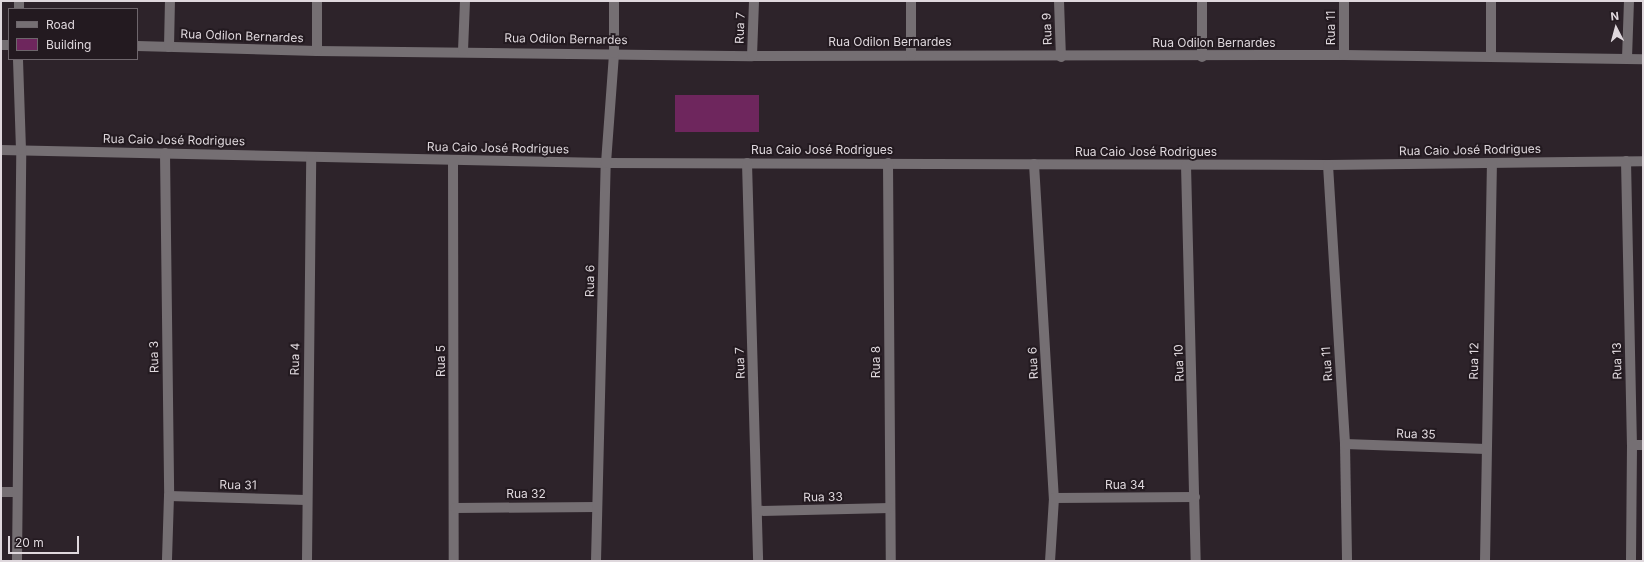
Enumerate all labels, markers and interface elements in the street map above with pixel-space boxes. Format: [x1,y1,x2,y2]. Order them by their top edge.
legend [8,8,138,60]
north arrow [1596,8,1636,48]
text: N [1610,9,1620,23]
street label: Rua 11 [1324,11,1338,45]
street label: Rua 7 [732,12,748,44]
street label: Rua 9 [1039,13,1055,45]
text: Road [46,17,75,32]
street label: Rua Odilon Bernardes [180,27,304,45]
street label: Rua Odilon Bernardes [504,31,628,47]
street label: Rua Odilon Bernardes [828,35,952,49]
street label: Rua Odilon Bernardes [1152,36,1276,50]
text: Building [46,37,91,52]
street label: Rua Caio José Rodrigues [103,132,245,148]
street label: Rua Caio José Rodrigues [427,140,569,156]
street label: Rua Caio José Rodrigues [1399,142,1541,158]
street label: Rua Caio José Rodrigues [751,143,893,157]
street label: Rua Caio José Rodrigues [1075,145,1217,159]
street label: Rua 6 [583,265,597,297]
street label: Rua 3 [147,341,161,373]
street label: Rua 12 [1466,342,1482,380]
street label: Rua 13 [1609,342,1625,380]
street label: Rua 4 [288,343,302,375]
street label: Rua 10 [1171,344,1187,382]
street label: Rua 5 [434,345,448,377]
street label: Rua 8 [869,346,883,378]
street label: Rua 6 [1025,346,1041,380]
street label: Rua 11 [1319,346,1335,382]
street label: Rua 7 [732,347,748,379]
street label: Rua 35 [1396,426,1436,442]
street label: Rua 31 [219,477,257,493]
street label: Rua 34 [1105,478,1145,492]
street label: Rua 32 [506,487,546,501]
street label: Rua 33 [803,489,843,505]
scale bar [10,528,81,554]
text: 20 m [15,535,44,550]

